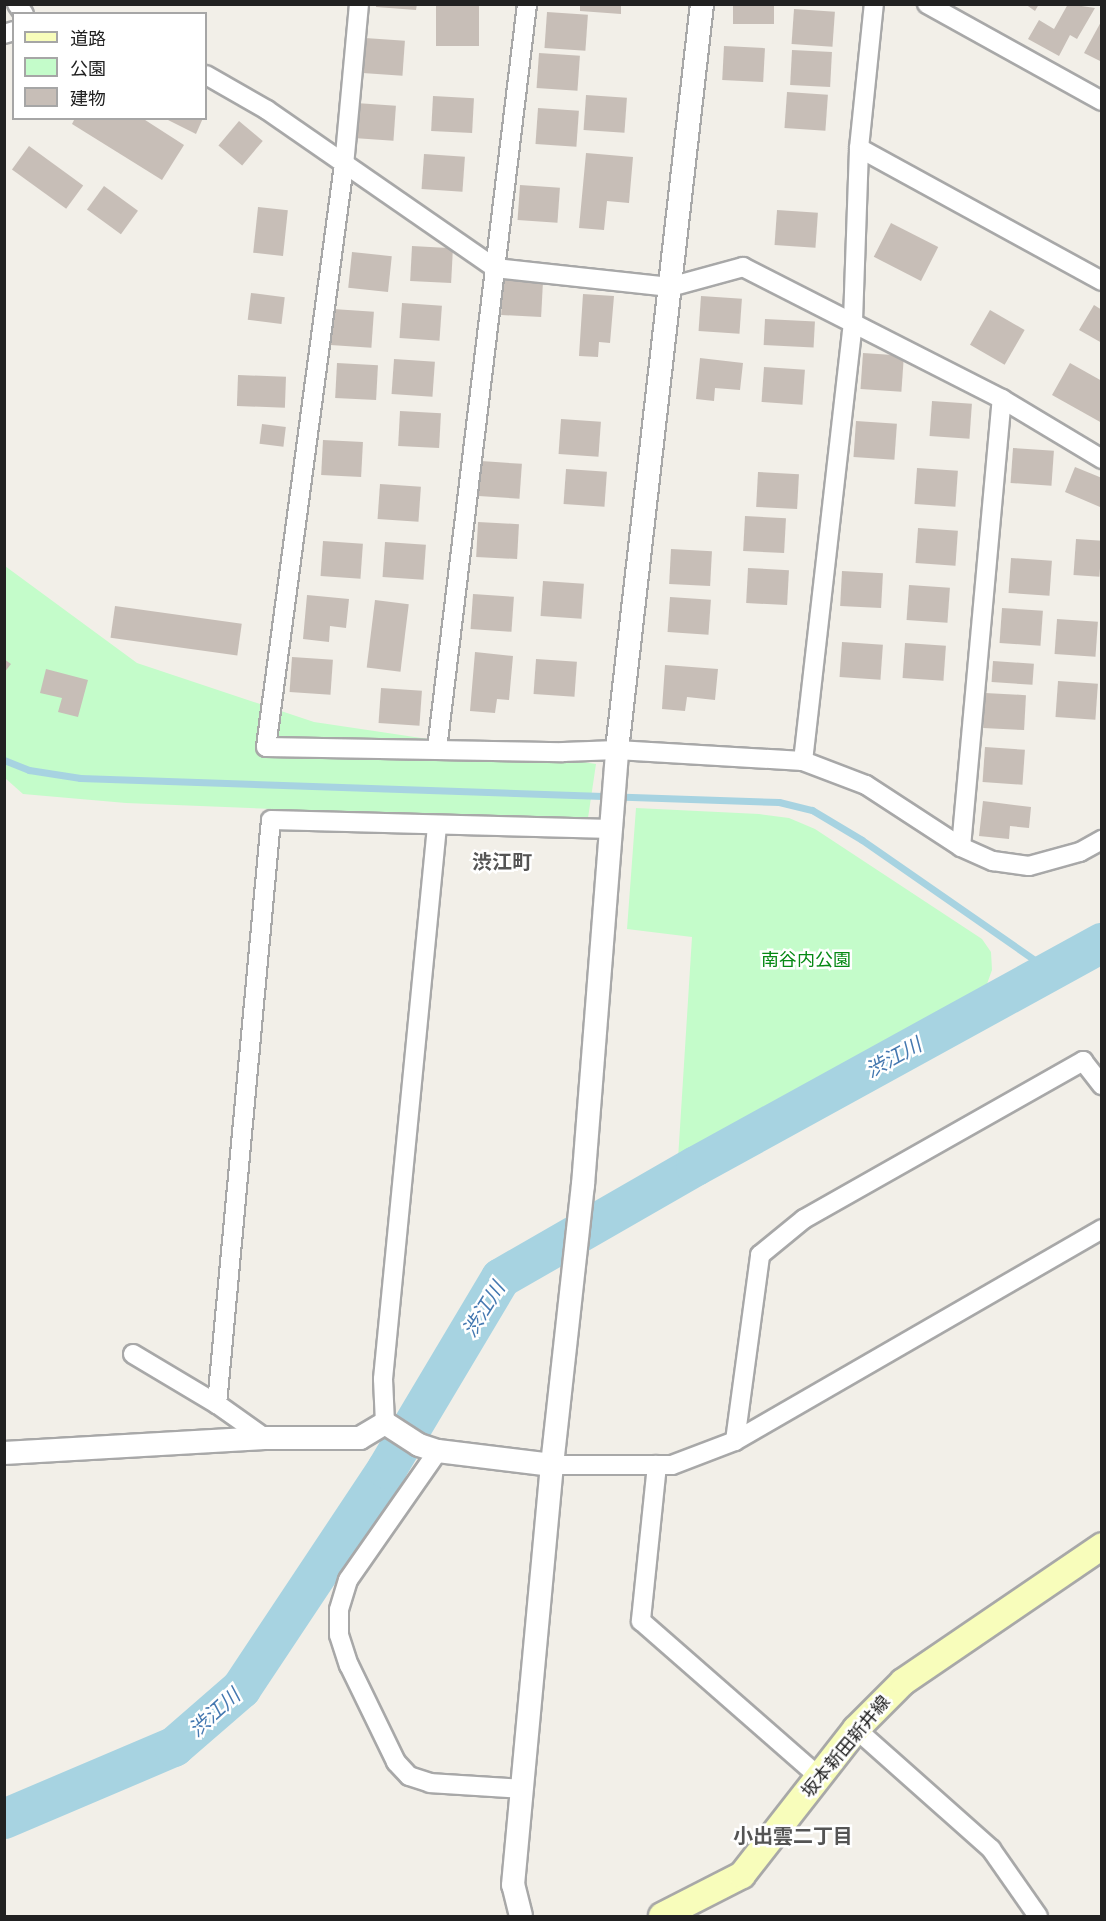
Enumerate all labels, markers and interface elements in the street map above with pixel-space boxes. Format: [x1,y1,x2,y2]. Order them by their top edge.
legend [12,12,207,120]
text: 道路 [70,28,106,49]
text: 公園 [70,58,106,79]
text: 建物 [70,88,106,109]
district label: 渋江町 [472,849,532,873]
park label: 南谷内公園 [761,949,851,971]
water label: 渋江川 [861,1032,925,1082]
water label: 渋江川 [457,1277,509,1341]
water label: 渋江川 [184,1683,244,1741]
street label: 坂本新田新井線 [797,1692,895,1802]
district label: 小出雲二丁目 [733,1823,853,1847]

